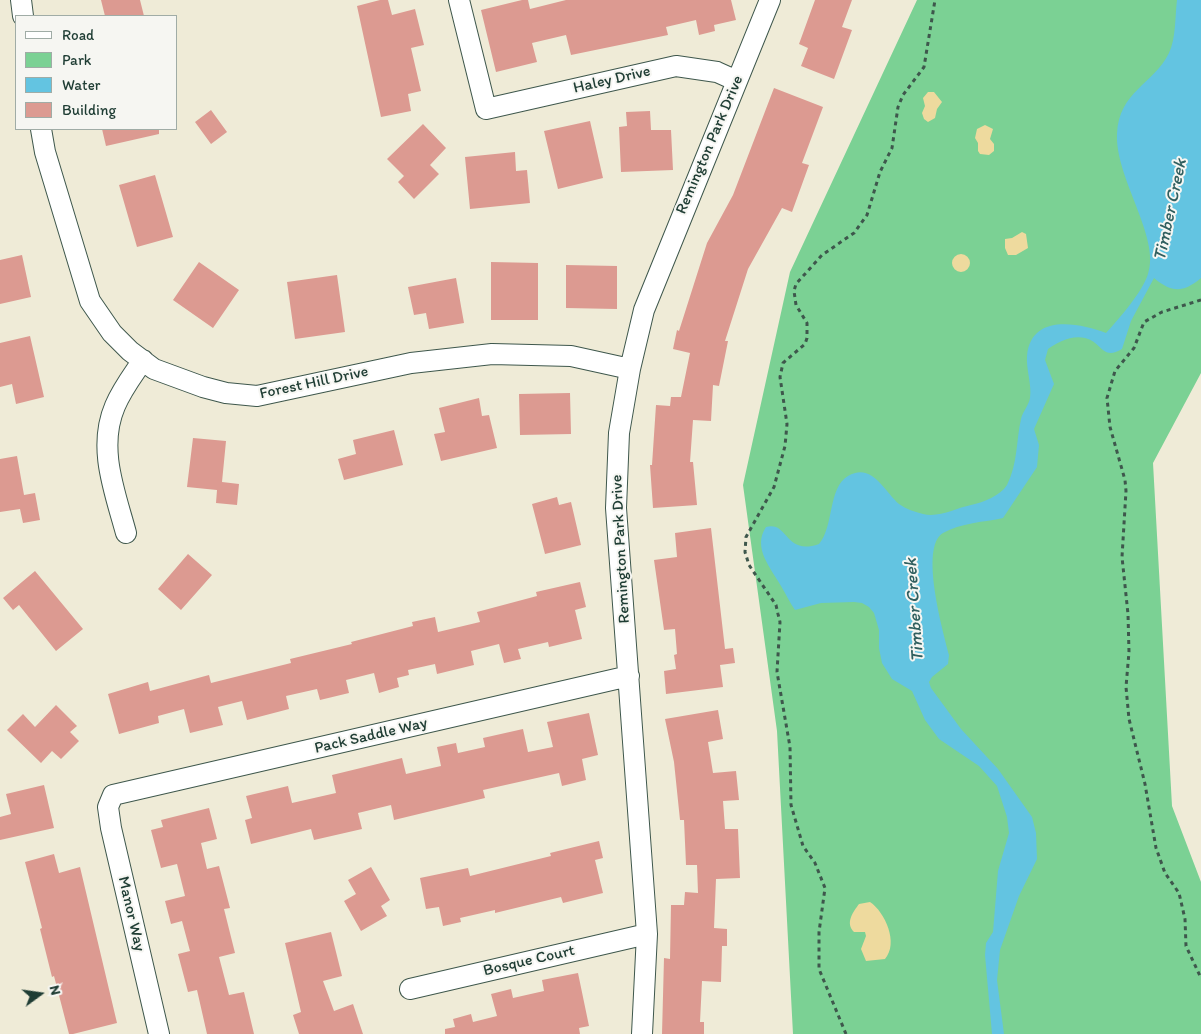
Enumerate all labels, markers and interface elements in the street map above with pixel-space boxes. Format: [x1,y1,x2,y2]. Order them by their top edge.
legend [15,15,178,130]
text: Road [62,26,94,44]
text: Park [62,51,92,69]
street label: Haley Drive [572,62,652,98]
street label: Remington Park Drive [672,73,748,217]
text: Water [62,76,100,94]
text: Building [62,101,116,119]
water label: Timber Creek [1150,157,1192,263]
street label: Forest Hill Drive [258,362,370,404]
street label: Remington Park Drive [608,474,634,624]
water label: Timber Creek [901,557,929,663]
street label: Pack Saddle Way [313,714,429,758]
street label: Manor Way [113,875,149,953]
street label: Bosque Court [481,941,577,981]
north arrow [15,969,65,1019]
text: N [46,984,64,997]

